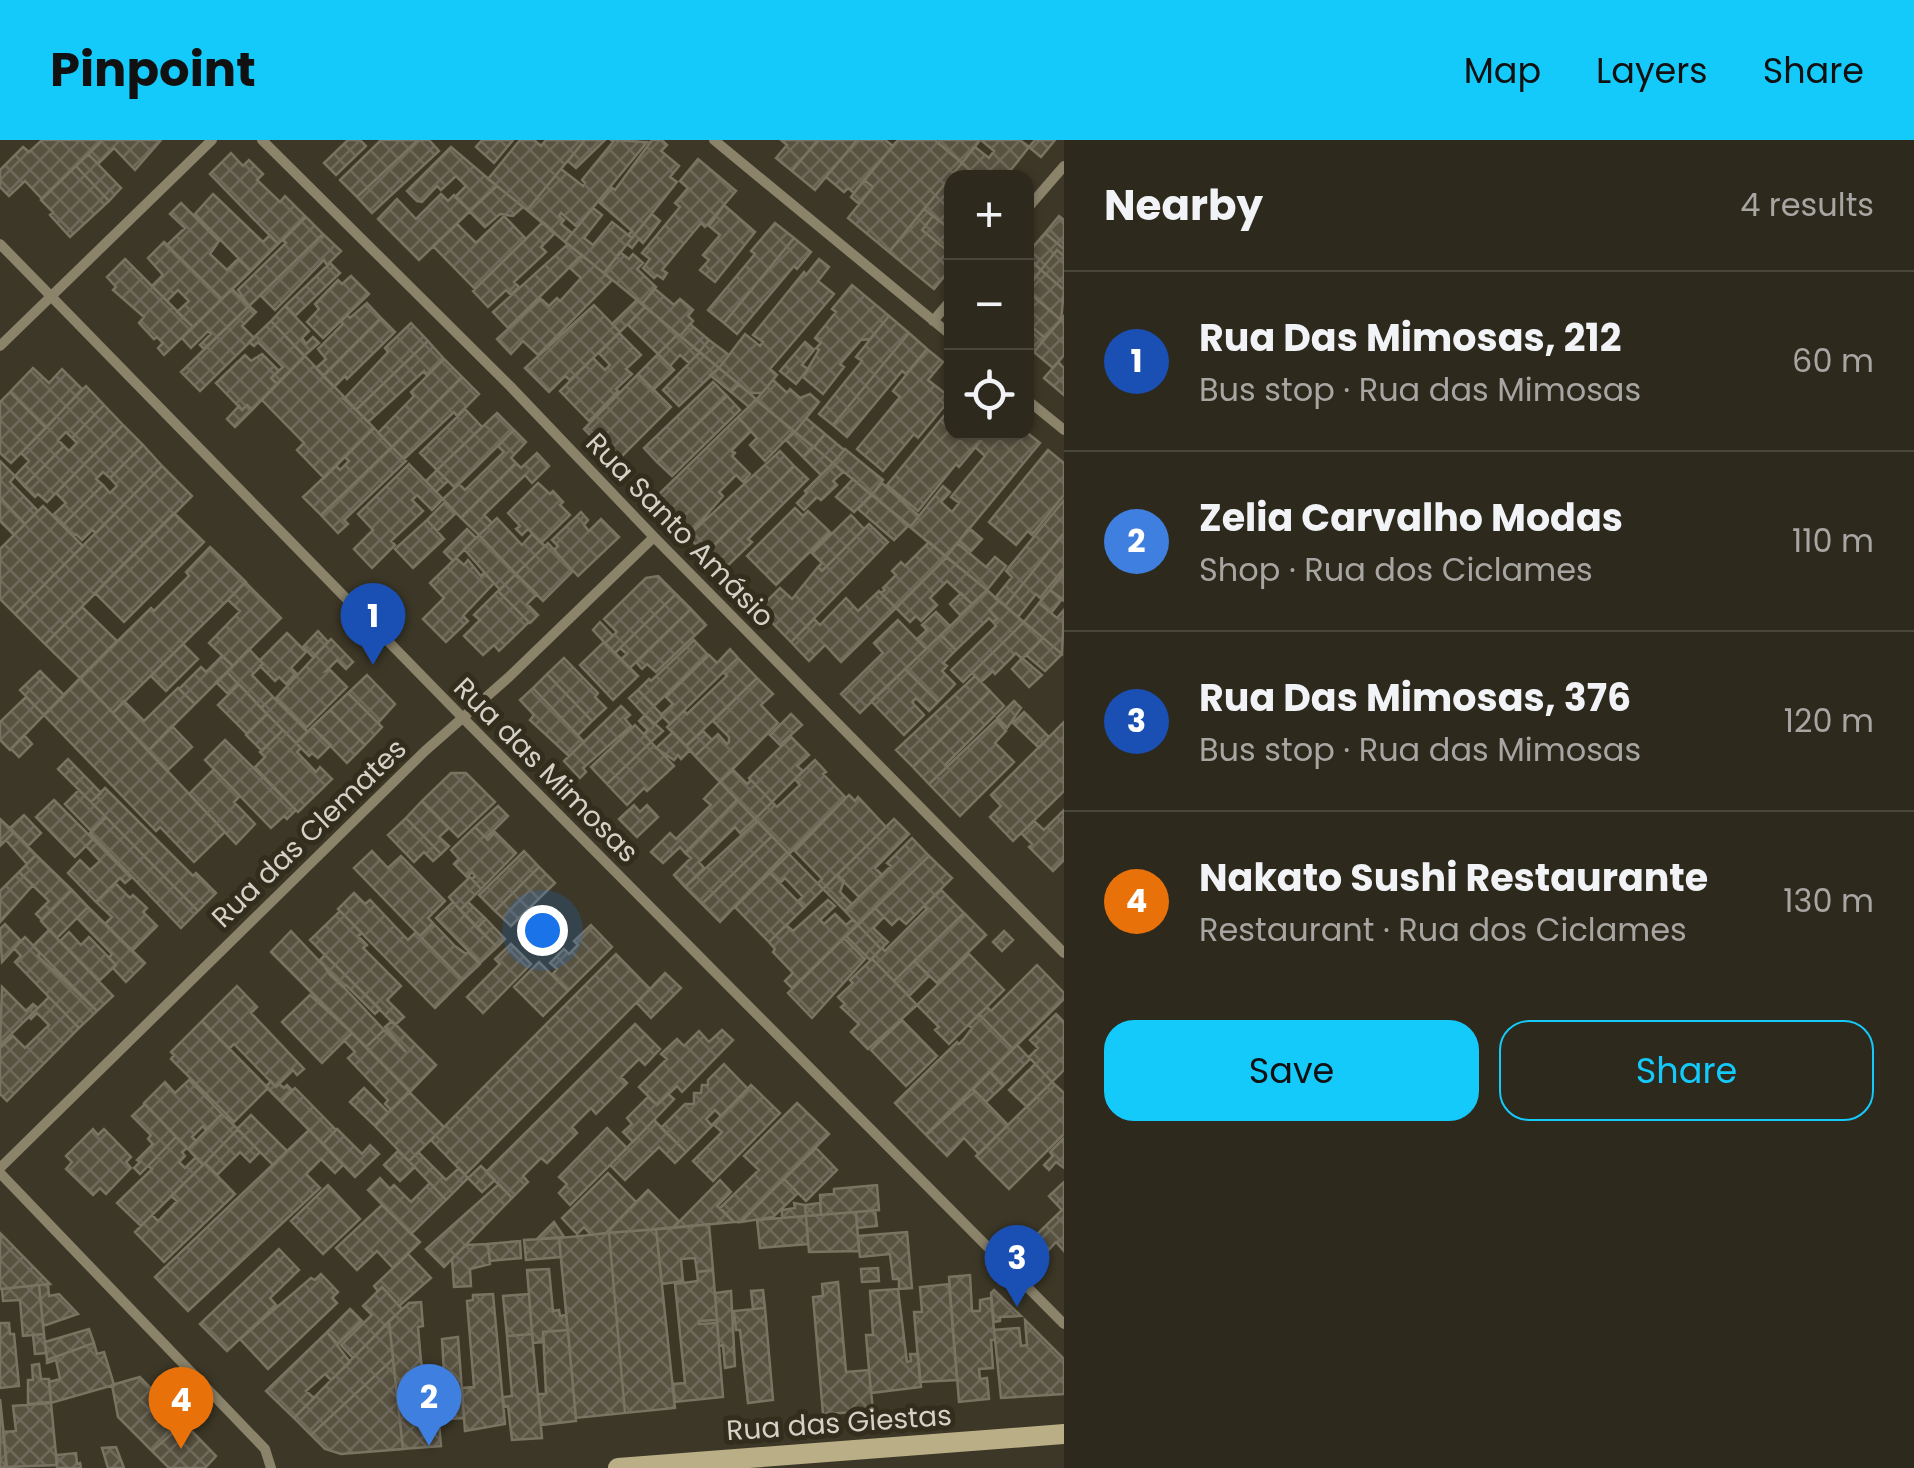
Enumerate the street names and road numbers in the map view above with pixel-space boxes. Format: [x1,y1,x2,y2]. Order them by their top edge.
street label: Rua Santo Amásio [577,424,783,636]
street label: Rua das Mimosas [445,669,647,871]
street label: Rua das Clemates [203,730,415,936]
street label: Rua das Giestas [725,1396,953,1450]

